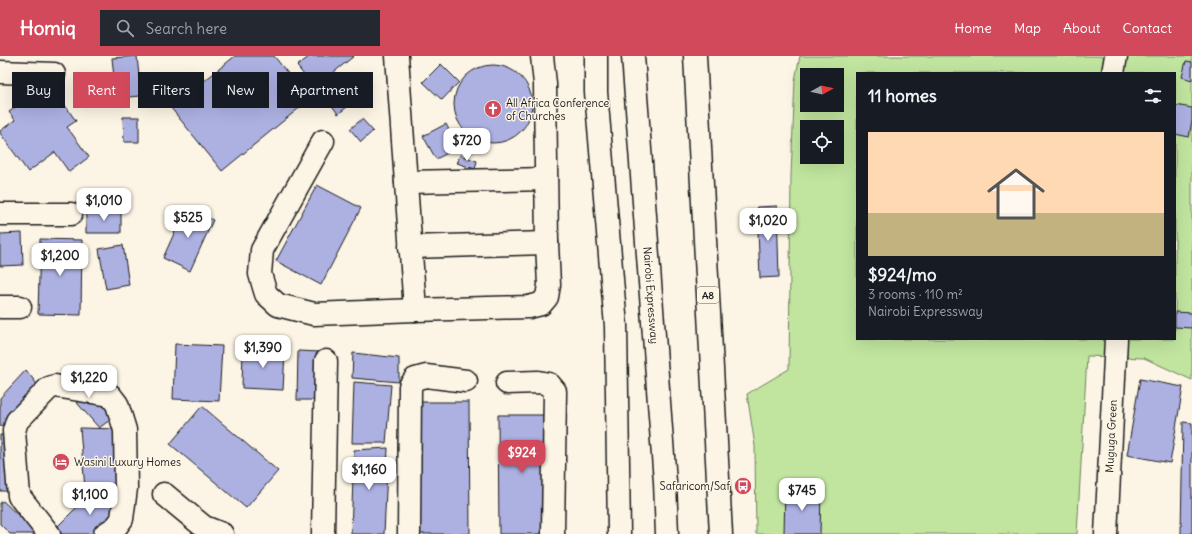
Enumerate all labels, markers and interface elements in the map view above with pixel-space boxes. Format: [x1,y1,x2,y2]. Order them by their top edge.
search box [100,10,380,46]
text: Homiq [20,16,76,40]
icon: search [114,17,136,39]
text: Search here [146,19,227,38]
text: Home [954,19,992,37]
text: Map [1014,19,1041,37]
text: About [1063,19,1101,37]
text: Contact [1123,19,1172,37]
north arrow [800,68,844,112]
map controls [800,68,844,164]
chip: Buy [12,72,65,108]
chip: Rent [73,72,130,108]
chip: Filters [138,72,204,108]
chip: New [212,72,269,108]
chip: Apartment [277,72,373,108]
text: 11 homes [868,85,937,107]
icon: filters [1142,85,1164,107]
place label: All Africa Conference of Churches [506,96,609,123]
church icon: All Africa Conference of Churches [483,99,503,119]
button: locate [800,120,844,164]
pin: $720 [443,128,491,162]
text: $720 [452,132,482,149]
icon: home [980,158,1052,230]
pin: $1,010 [71,188,137,222]
text: $1,010 [85,192,123,209]
pin: $525 [164,205,212,239]
pin: $1,020 [735,208,801,242]
text: $525 [173,209,203,226]
text: $1,020 [748,212,788,229]
pin: $1,200 [27,243,93,277]
street label: Nairobi Expressway [640,246,662,344]
text: $1,200 [40,247,80,264]
text: $924/mo [868,264,936,286]
text: 3 rooms · 110 m² [868,286,963,303]
road number: A8 [697,287,719,303]
text: Nairobi Expressway [868,303,983,320]
pin: $1,390 [230,335,296,369]
text: $1,390 [244,339,282,356]
pin: $1,220 [56,365,122,399]
text: $1,220 [70,369,108,386]
street label: Muguga Green [1102,399,1120,473]
pin: $924 [498,440,546,474]
text: $924 [507,444,537,461]
hotel icon: Wasini Luxury Homes [51,452,71,472]
place label: Wasini Luxury Homes [74,455,181,469]
pin: $1,160 [336,457,402,491]
text: $1,160 [351,461,387,478]
bus stop icon: Safaricom/Saf [733,476,753,496]
pin: $745 [778,478,826,512]
place label: Safaricom/Saf [660,479,730,493]
pin: $1,100 [57,482,123,516]
text: $745 [788,482,816,499]
text: $1,100 [72,486,108,503]

